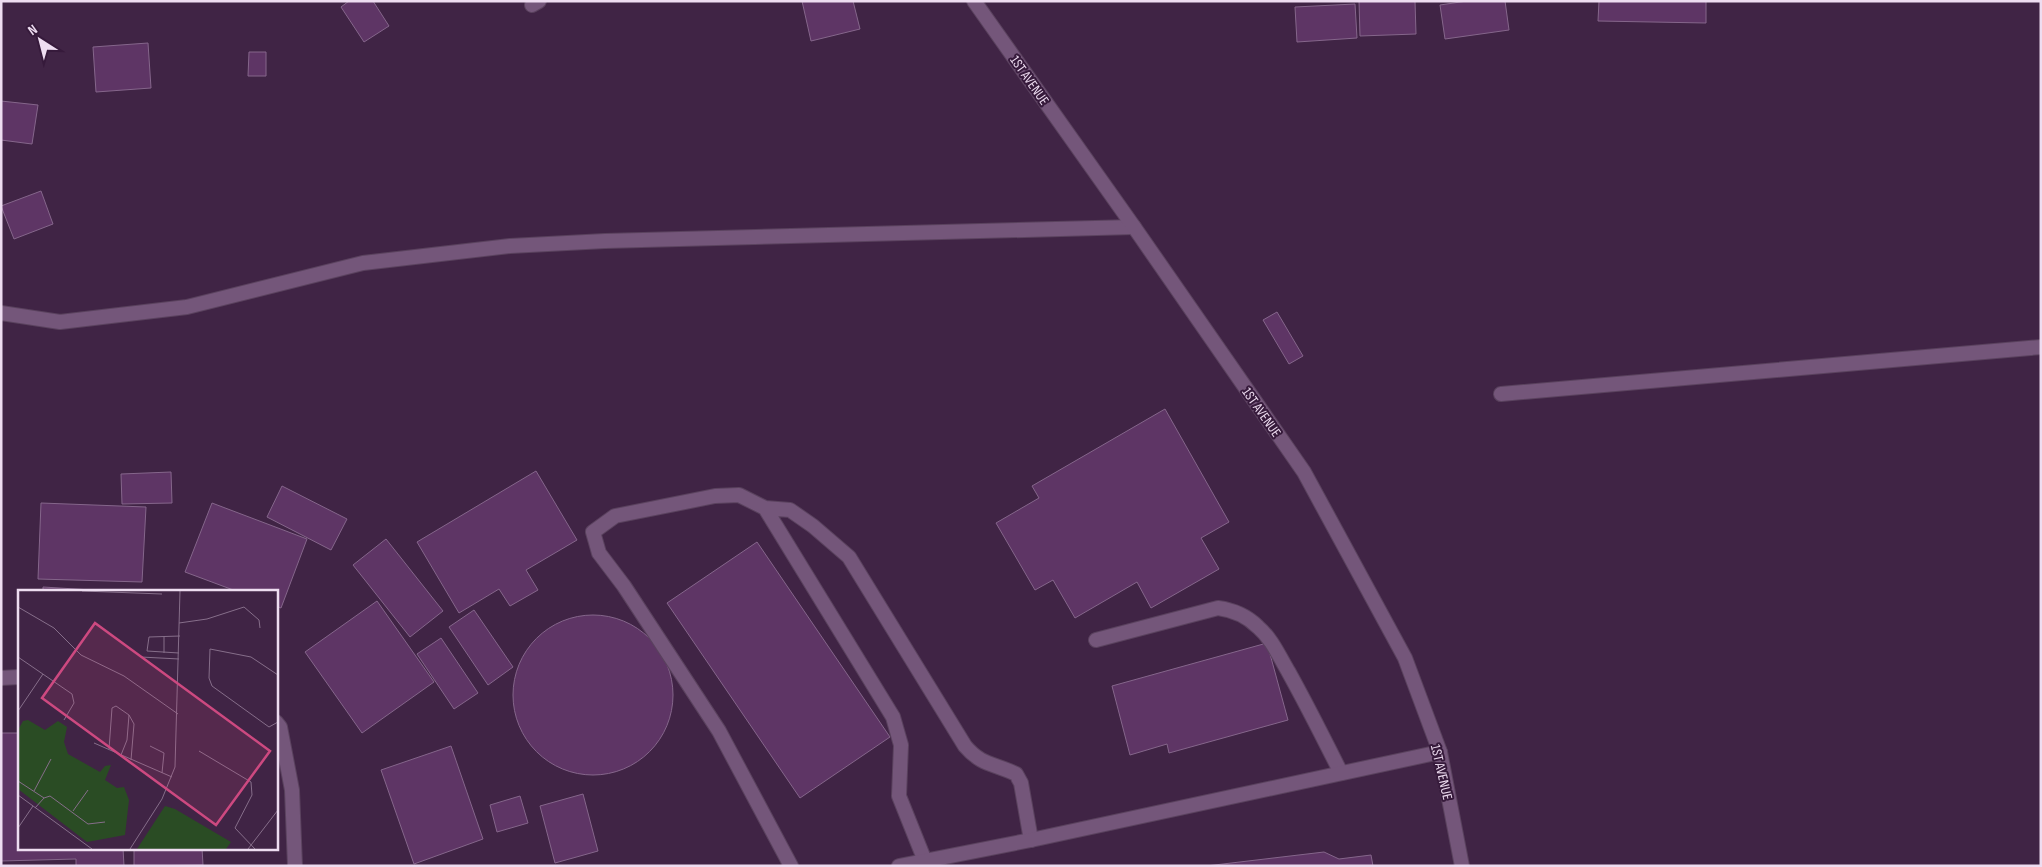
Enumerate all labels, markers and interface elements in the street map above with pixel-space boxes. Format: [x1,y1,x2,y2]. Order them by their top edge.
north arrow [15,15,65,65]
text: N [25,21,41,39]
street label: 1ST AVENUE [1007,52,1053,108]
street label: 1ST AVENUE [1239,384,1285,440]
inset map [18,590,278,850]
street label: 1ST AVENUE [1427,743,1456,802]

